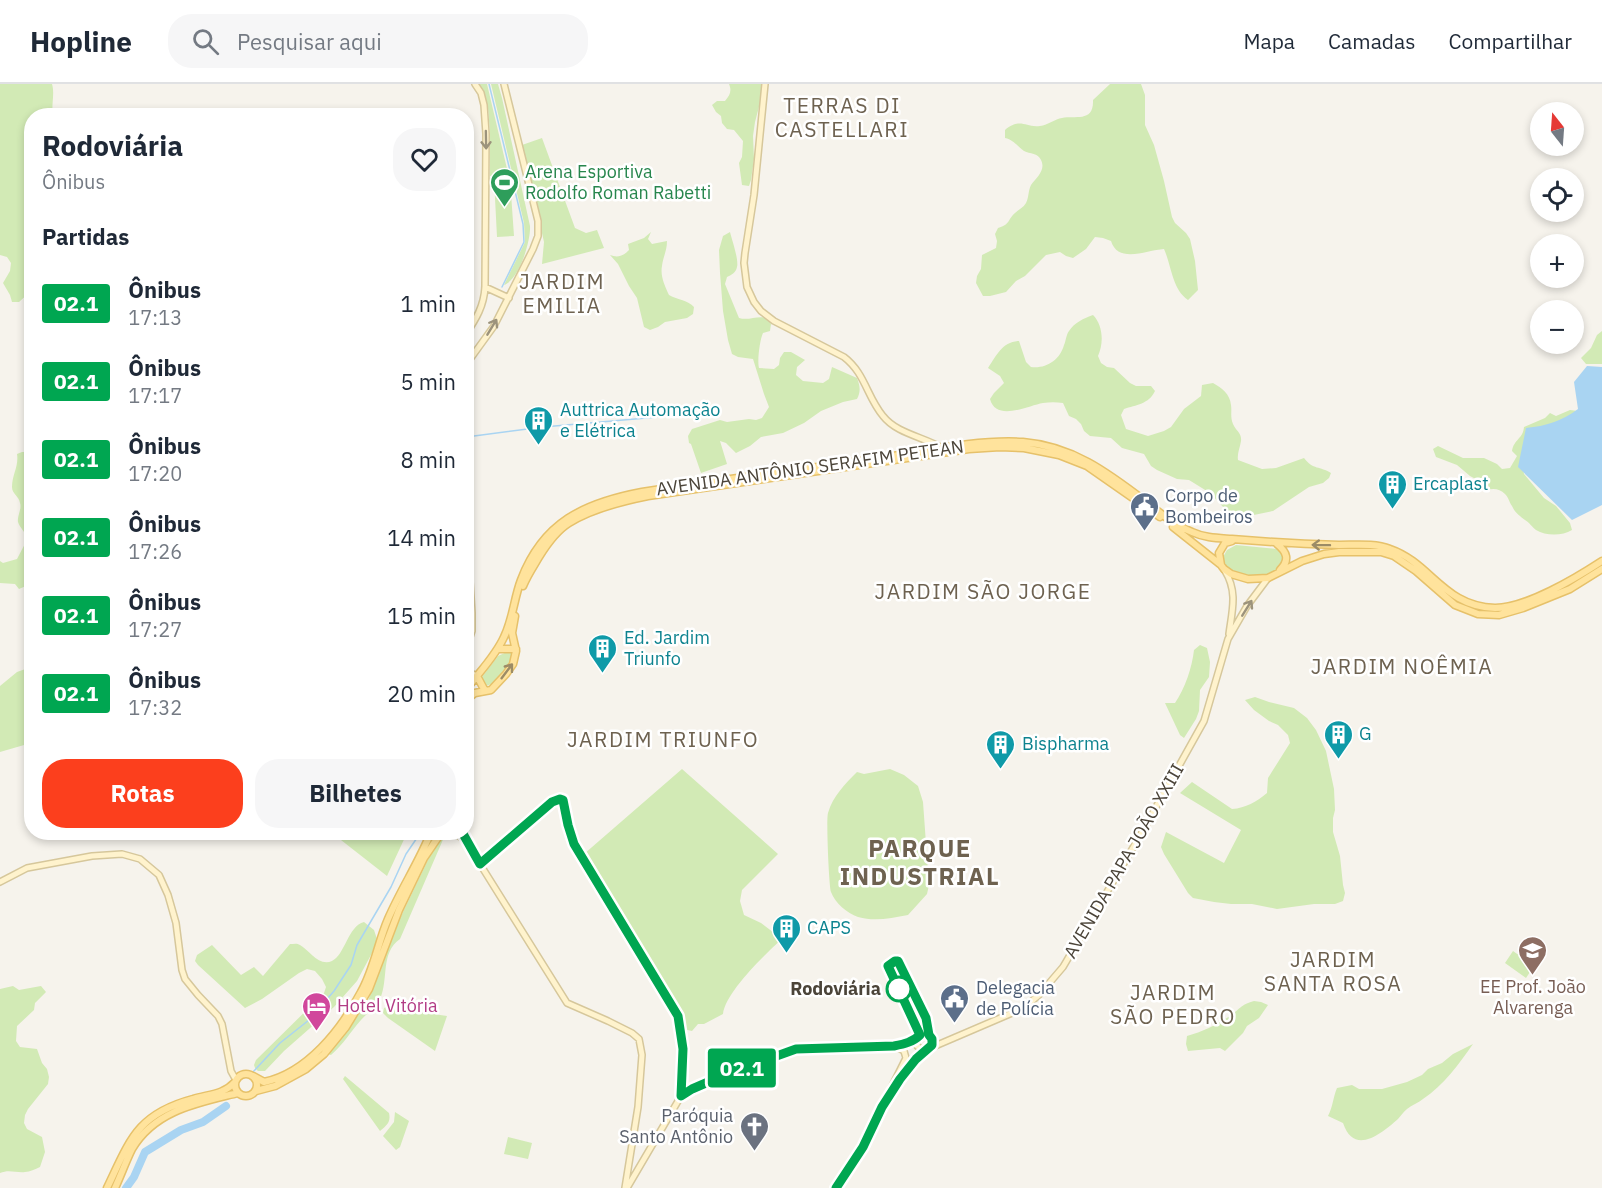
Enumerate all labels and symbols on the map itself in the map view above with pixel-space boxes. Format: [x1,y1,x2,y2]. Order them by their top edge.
district label: TERRAS DI CASTELLARI [775,91,909,143]
north arrow [1530,102,1584,156]
one-way arrow [480,130,492,150]
place label: Arena Esportiva Rodolfo Roman Rabetti [525,160,711,204]
sports icon: Arena Esportiva Rodolfo Roman Rabetti [488,166,520,208]
district label: JARDIM EMILIA [519,267,605,319]
one-way arrow [487,319,499,336]
place label: Auttrica Automação e Elétrica [560,398,720,442]
building icon: Auttrica Automação e Elétrica [523,404,555,446]
street label: AVENIDA ANTÔNIO SERAFIM PETEAN [655,435,965,500]
building icon: Ercaplast [1376,468,1408,510]
place label: Ercaplast [1413,472,1489,495]
place label: Corpo de Bombeiros [1165,484,1253,528]
public building icon: Corpo de Bombeiros [1128,490,1160,532]
one-way arrow [1312,539,1332,550]
district label: JARDIM SÃO JORGE [875,577,1091,605]
one-way arrow [1241,600,1253,617]
place label: Ed. Jardim Triunfo [624,626,710,670]
building icon: Ed. Jardim Triunfo [587,632,619,674]
district label: JARDIM NOÊMIA [1311,652,1493,680]
one-way arrow [501,664,513,680]
building icon: G [1322,718,1354,760]
place label: G [1359,722,1372,745]
district label: JARDIM TRIUNFO [567,725,759,753]
building icon: Bispharma [985,728,1017,770]
place label: Bispharma [1022,732,1110,755]
street label: AVENIDA PAPA JOÃO XXIII [1058,759,1189,962]
district label: PARQUE INDUSTRIAL [840,832,1000,892]
building icon: CAPS [770,912,802,954]
place label: CAPS [807,916,851,939]
school or university icon: EE Prof. João Alvarenga [1517,934,1549,976]
district label: JARDIM SANTA ROSA [1264,945,1402,997]
place label: EE Prof. João Alvarenga [1480,975,1586,1019]
marker: Rodoviária [886,976,912,1002]
place label: Delegacia de Polícia [976,976,1055,1020]
place label: Rodoviária [790,977,881,1000]
district label: JARDIM SÃO PEDRO [1110,978,1236,1030]
public building icon: Delegacia de Polícia [939,982,971,1024]
hotel icon: Hotel Vitória [300,990,332,1032]
place label: Hotel Vitória [337,994,438,1017]
line badge: 02.1 [700,1048,784,1088]
place label: Paróquia Santo Antônio [619,1104,733,1148]
church icon: Paróquia Santo Antônio [738,1110,770,1152]

